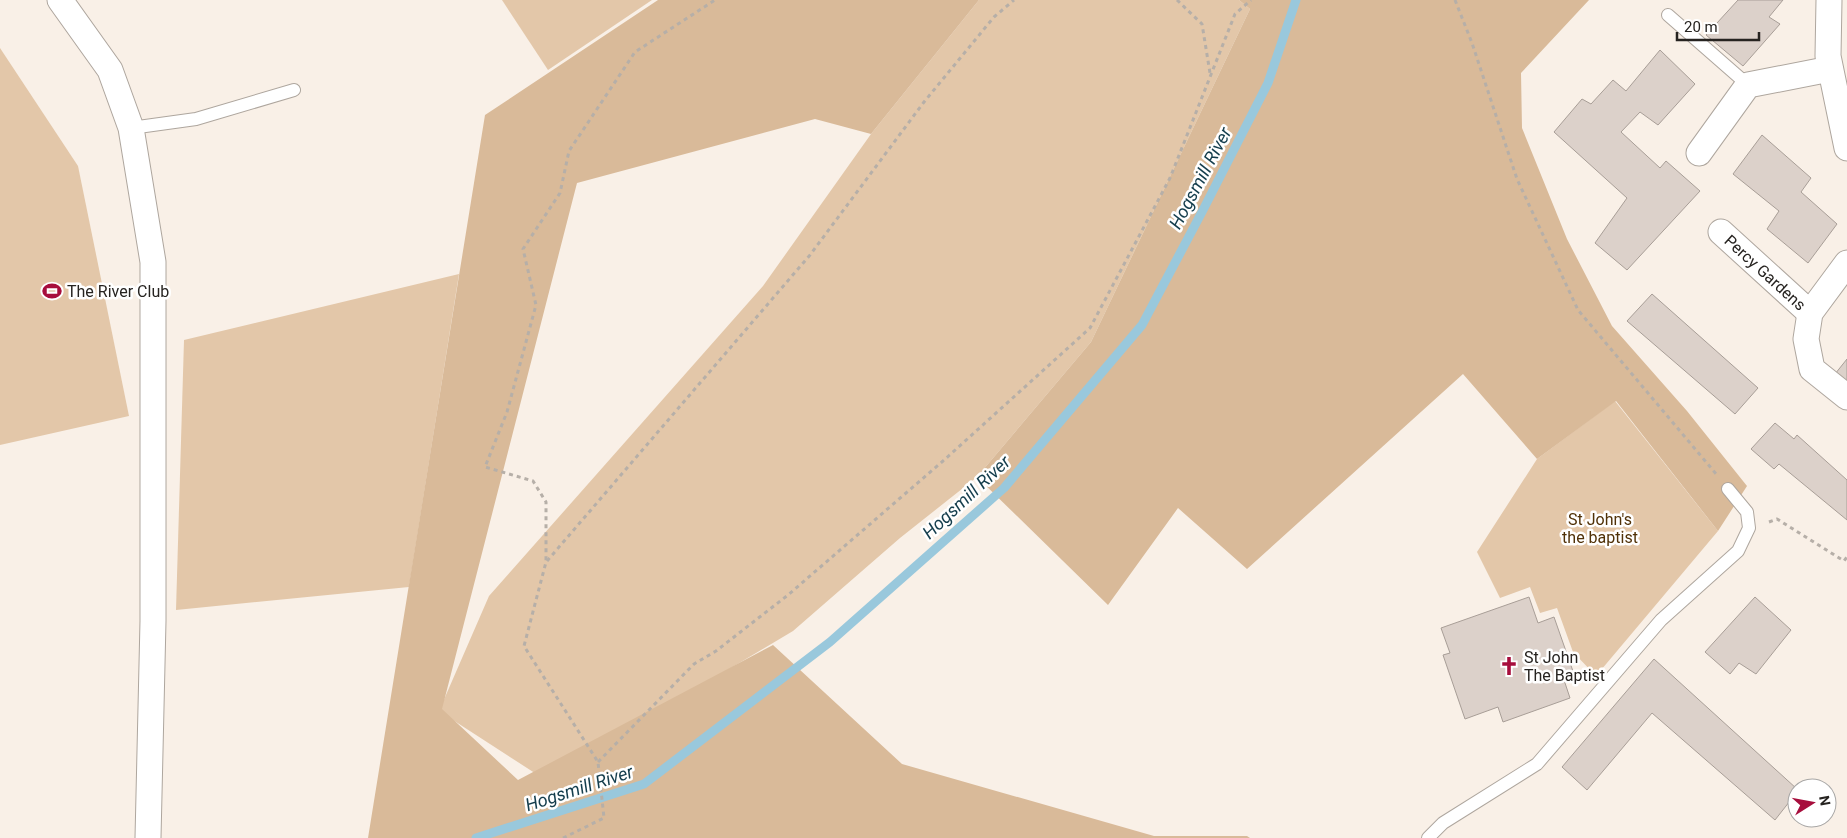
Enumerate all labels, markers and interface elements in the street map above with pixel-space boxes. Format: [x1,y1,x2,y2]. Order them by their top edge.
scale bar [1677,10,1760,42]
text: 20 m [1684,18,1718,36]
water label: Hogsmill River [1164,123,1236,232]
street label: Percy Gardens [1721,231,1810,314]
sports icon: The River Club [41,280,63,302]
place label: The River Club [67,282,169,301]
water label: Hogsmill River [918,450,1015,543]
park label: St John's the baptist [1562,510,1638,547]
place label: St John The Baptist [1524,648,1605,685]
church icon: St John The Baptist [1498,655,1520,677]
water label: Hogsmill River [522,760,637,815]
north arrow [1787,778,1837,828]
text: N [1816,794,1834,807]

